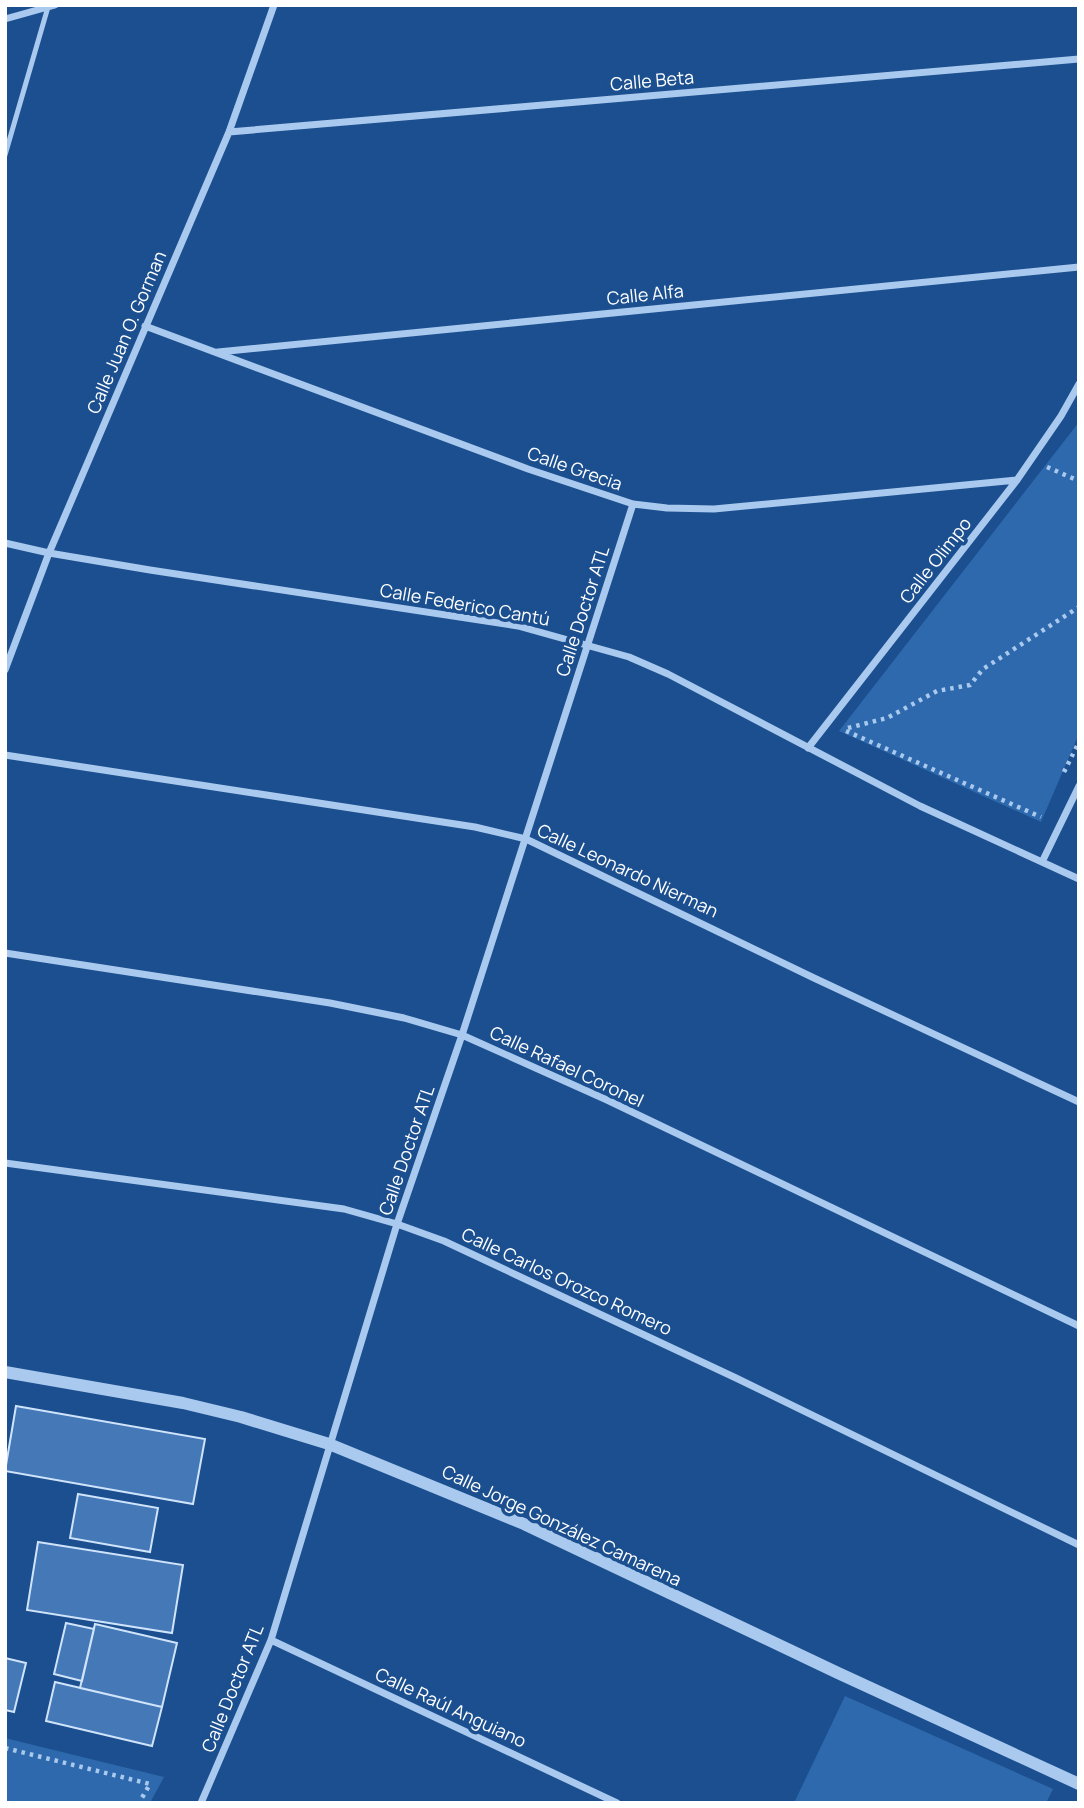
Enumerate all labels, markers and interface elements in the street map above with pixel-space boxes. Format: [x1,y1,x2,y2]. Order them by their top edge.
street label: Calle Beta [609,64,695,96]
street label: Calle Juan O. Gorman [81,247,171,417]
street label: Calle Alfa [605,278,685,310]
street label: Calle Grecia [524,441,626,495]
street label: Calle Olimpo [894,512,976,608]
street label: Calle Doctor ATL [550,543,614,679]
street label: Calle Federico Cantú [378,577,552,631]
street label: Calle Leonardo Nierman [534,817,722,923]
street label: Calle Rafael Coronel [486,1020,648,1112]
street label: Calle Doctor ATL [373,1082,439,1218]
street label: Calle Carlos Orozco Romero [458,1222,676,1340]
street label: Calle Jorge González Camarena [438,1459,686,1591]
street label: Calle Doctor ATL [195,1620,269,1756]
street label: Calle Raúl Anguiano [372,1661,530,1753]

